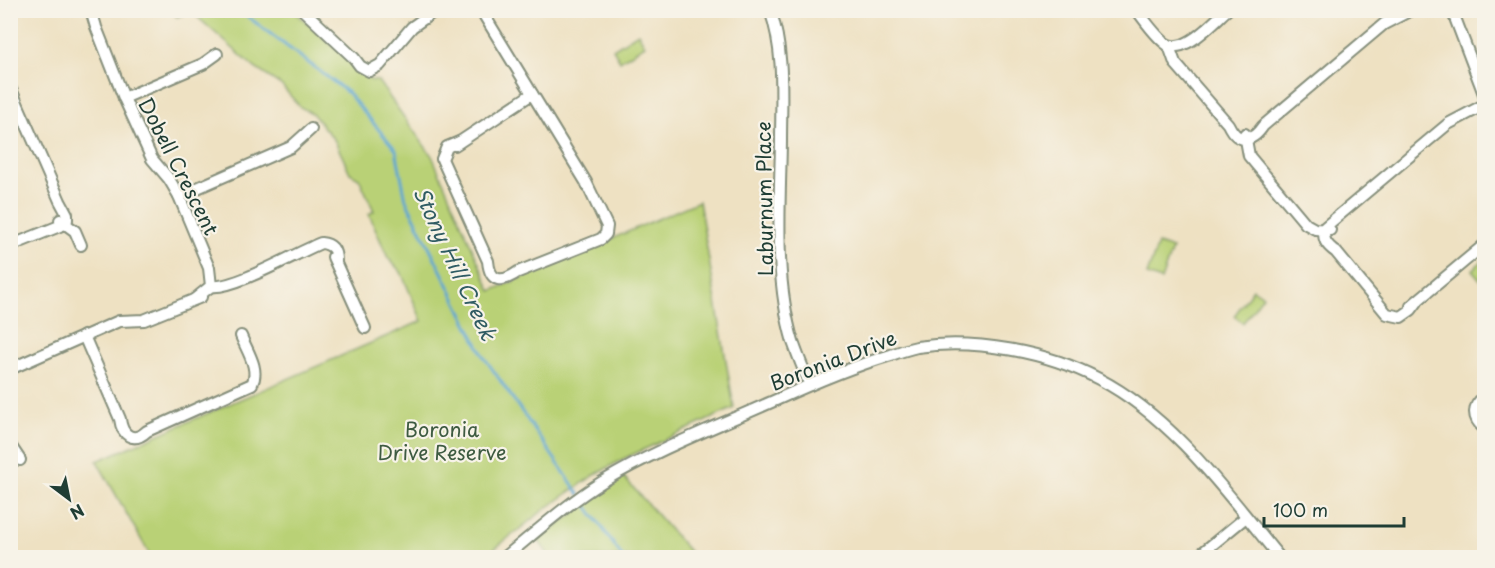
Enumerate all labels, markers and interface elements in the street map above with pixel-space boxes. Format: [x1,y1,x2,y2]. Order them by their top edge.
street label: Dobell Crescent [131,92,227,240]
street label: Laburnum Place [748,121,780,277]
water label: Stony Hill Creek [406,181,506,346]
street label: Boronia Drive [765,322,901,398]
park label: Boronia Drive Reserve [377,414,507,467]
north arrow [39,469,99,529]
scale bar [1264,490,1404,528]
text: 100 m [1273,496,1328,523]
text: N [66,499,89,526]

